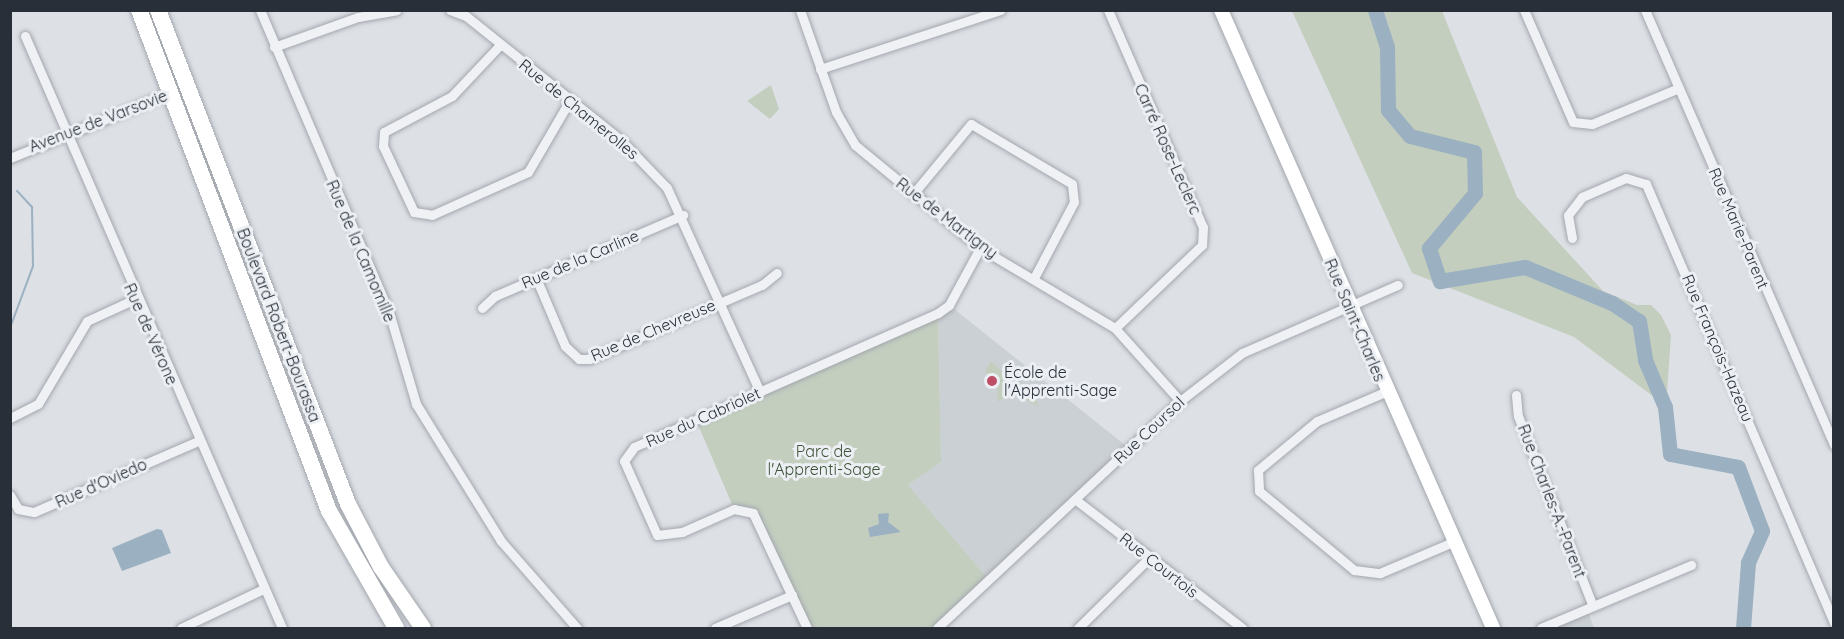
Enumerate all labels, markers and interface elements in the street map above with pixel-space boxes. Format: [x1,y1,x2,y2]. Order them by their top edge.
street label: Rue de Chamerolles [515,55,643,163]
street label: Carré Rose-Leclerc [1131,81,1205,217]
street label: Avenue de Varsovie [26,86,170,156]
street label: Rue Marie-Parent [1705,165,1773,291]
street label: Rue de Martigny [892,174,1002,262]
street label: Rue de la Camomille [322,177,400,325]
street label: Boulevard Robert-Bourassa [233,225,325,425]
street label: Rue de la Carline [518,226,642,292]
street label: Rue Saint-Charles [1320,256,1390,384]
street label: Rue François-Hazeau [1678,271,1758,425]
street label: Rue de Vérone [120,280,182,388]
street label: Rue de Chevreuse [588,295,718,365]
place label: École de l'Apprenti-Sage [1004,362,1117,400]
marker: École de l'Apprenti-Sage [985,374,999,388]
street label: Rue du Cabriolet [643,383,763,451]
street label: Rue Coursol [1110,393,1188,467]
street label: Rue Charles-A.-Parent [1514,422,1590,580]
park label: Parc de l'Apprenti-Sage [767,441,881,479]
street label: Rue d'Oviedo [52,454,150,512]
street label: Rue Courtois [1116,528,1202,602]

